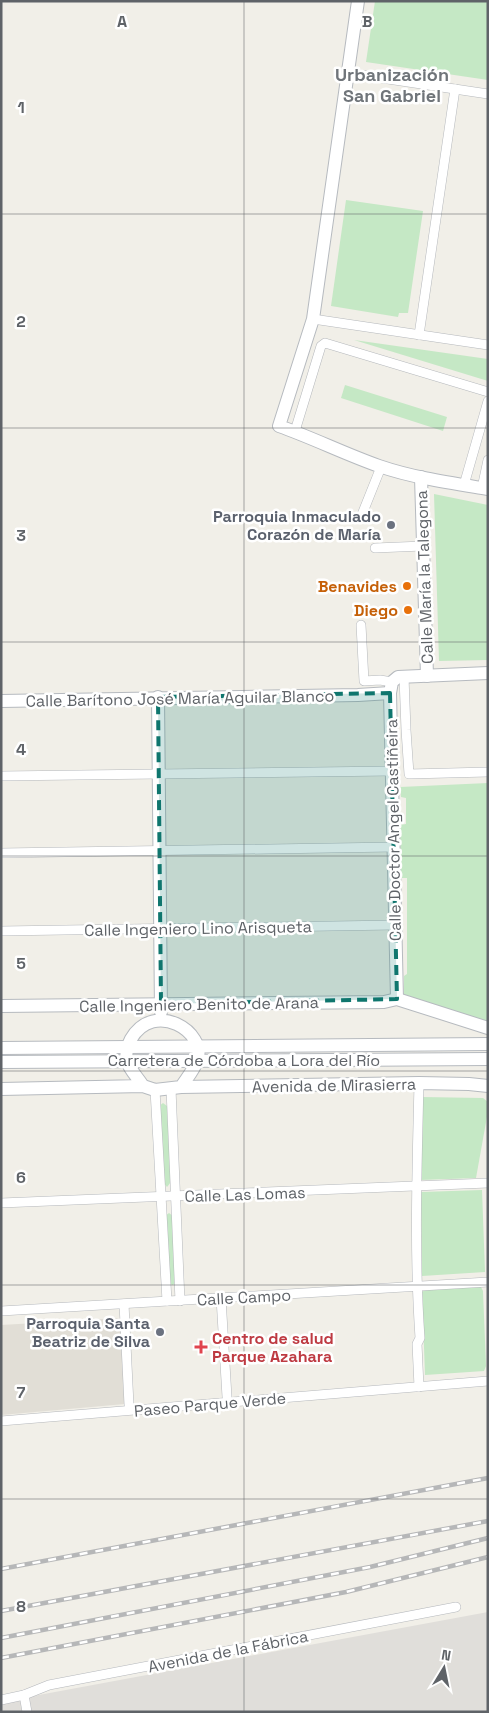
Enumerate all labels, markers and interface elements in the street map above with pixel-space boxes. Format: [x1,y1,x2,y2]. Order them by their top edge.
text: A [117,11,127,32]
text: B [362,11,372,32]
district label: Urbanización San Gabriel [335,63,449,107]
text: 1 [17,97,25,118]
text: 2 [16,311,26,332]
street label: Calle María la Talegona [411,490,438,664]
place label: Parroquia Inmaculado Corazón de María [213,506,381,545]
marker: Parroquia Inmaculado Corazón de María [385,519,397,531]
text: 3 [16,525,26,546]
place label: Benavides [318,576,397,597]
marker: Benavides [401,580,413,592]
place label: Diego [354,600,398,621]
marker: Diego [402,604,414,616]
street label: Calle Barítono José María Aguilar Blanco [25,685,335,712]
street label: Calle Doctor Angel Castiñeira [381,719,406,941]
text: 4 [16,739,26,760]
street label: Calle Ingeniero Lino Arisqueta [84,916,312,941]
text: 5 [16,953,26,974]
street label: Calle Ingeniero Benito de Arana [79,992,319,1017]
street label: Carretera de Córdoba a Lora del Río [108,1050,380,1071]
street label: Avenida de Mirasierra [252,1074,416,1097]
text: 6 [16,1167,26,1188]
street label: Calle Las Lomas [184,1182,306,1207]
street label: Calle Campo [196,1285,292,1310]
place label: Parroquia Santa Beatriz de Silva [26,1313,150,1352]
marker: Parroquia Santa Beatriz de Silva [154,1326,166,1338]
place label: Centro de salud Parque Azahara [212,1328,334,1367]
marker: Centro de salud Parque Azahara [194,1340,208,1354]
text: 7 [17,1382,26,1403]
street label: Paseo Parque Verde [133,1387,287,1422]
text: 8 [16,1596,26,1617]
street label: Avenida de la Fábrica [146,1626,310,1677]
north arrow [419,1643,469,1693]
text: N [440,1646,452,1665]

